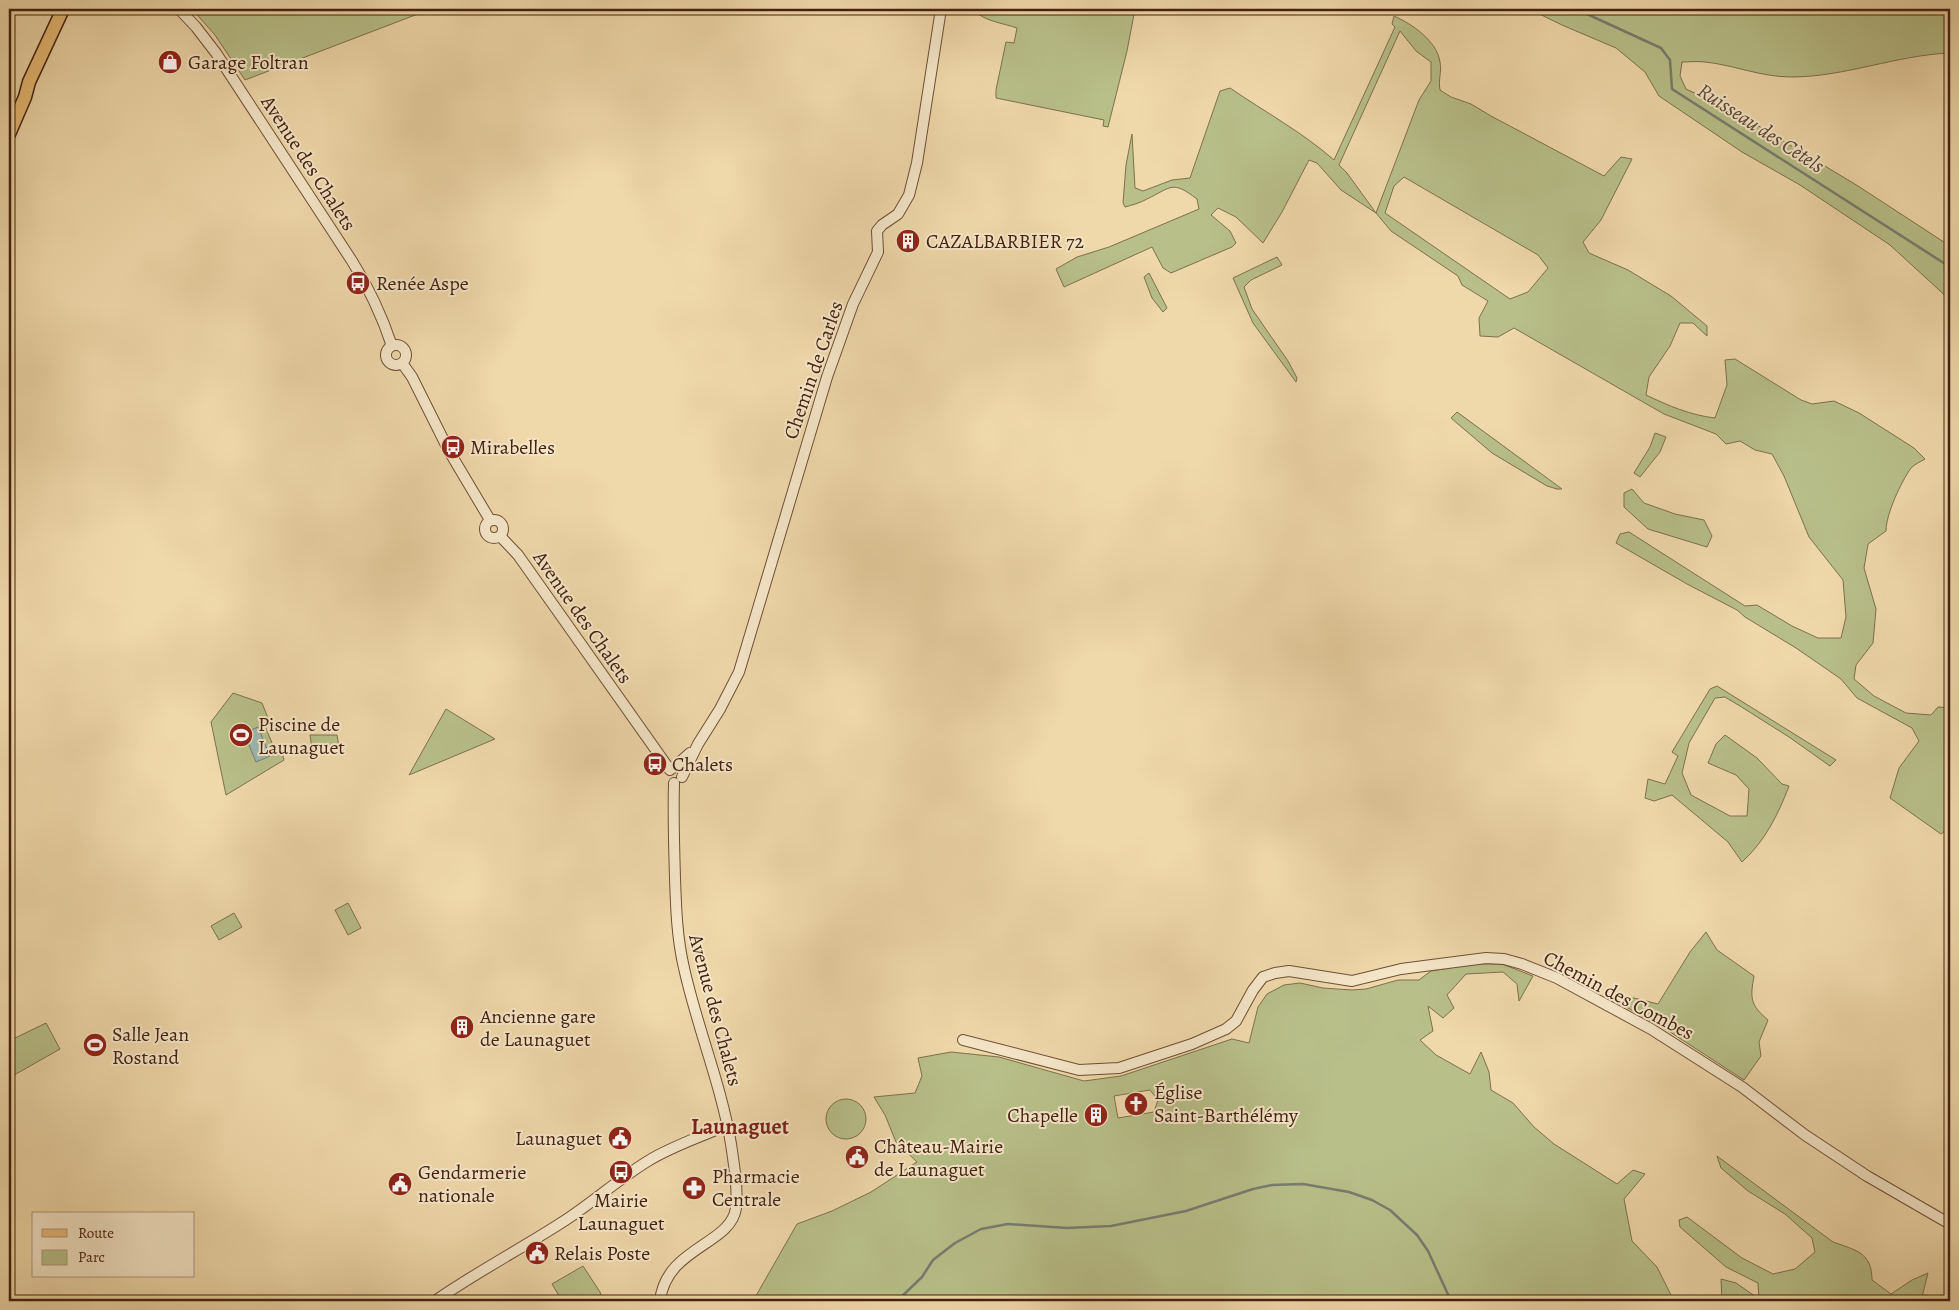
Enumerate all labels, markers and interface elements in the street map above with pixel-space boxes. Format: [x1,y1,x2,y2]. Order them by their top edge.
shop icon: Garage Foltran [157,49,183,75]
place label: Garage Foltran [188,49,309,76]
water label: Ruisseau des Cètels [1692,76,1830,180]
street label: Avenue des Chalets [254,90,362,236]
building icon: CAZALBARBIER 72 [895,228,921,254]
place label: CAZALBARBIER 72 [926,228,1084,255]
bus stop icon: Renée Aspe [345,270,371,296]
place label: Renée Aspe [376,270,469,297]
street label: Chemin de Carles [777,297,850,443]
bus stop icon: Mirabelles [440,434,466,460]
place label: Mirabelles [470,434,555,461]
street label: Avenue des Chalets [526,545,638,689]
place label: Piscine de Launaguet [258,711,345,761]
sports icon: Piscine de Launaguet [228,722,254,748]
bus stop icon: Chalets [642,751,668,777]
place label: Chalets [672,751,733,778]
street label: Avenue des Chalets [682,930,749,1089]
street label: Chemin des Combes [1539,944,1699,1047]
place label: Ancienne gare de Launaguet [479,1003,596,1053]
building icon: Ancienne gare de Launaguet [449,1014,475,1040]
place label: Salle Jean Rostand [112,1021,189,1071]
sports icon: Salle Jean Rostand [82,1032,108,1058]
place label: Église Saint-Barthélémy [1154,1079,1299,1129]
church icon: Église Saint-Barthélémy [1123,1091,1149,1117]
place label: Chapelle [1007,1102,1078,1129]
building icon: Chapelle [1083,1102,1109,1128]
district label: Launaguet [691,1112,790,1142]
place label: Launaguet [515,1125,602,1152]
public building icon: Launaguet [607,1125,633,1151]
place label: Château-Mairie de Launaguet [874,1133,1003,1183]
public building icon: Château-Mairie de Launaguet [844,1144,870,1170]
place label: Gendarmerie nationale [418,1159,526,1209]
bus stop icon: Mairie Launaguet [608,1159,634,1185]
place label: Pharmacie Centrale [712,1163,800,1213]
public building icon: Gendarmerie nationale [387,1171,413,1197]
pharmacy icon: Pharmacie Centrale [681,1175,707,1201]
place label: Mairie Launaguet [578,1187,665,1237]
legend [32,1212,195,1278]
text: Route [78,1223,114,1243]
public building icon: Relais Poste [524,1240,550,1266]
place label: Relais Poste [554,1240,650,1267]
text: Parc [78,1247,105,1267]

